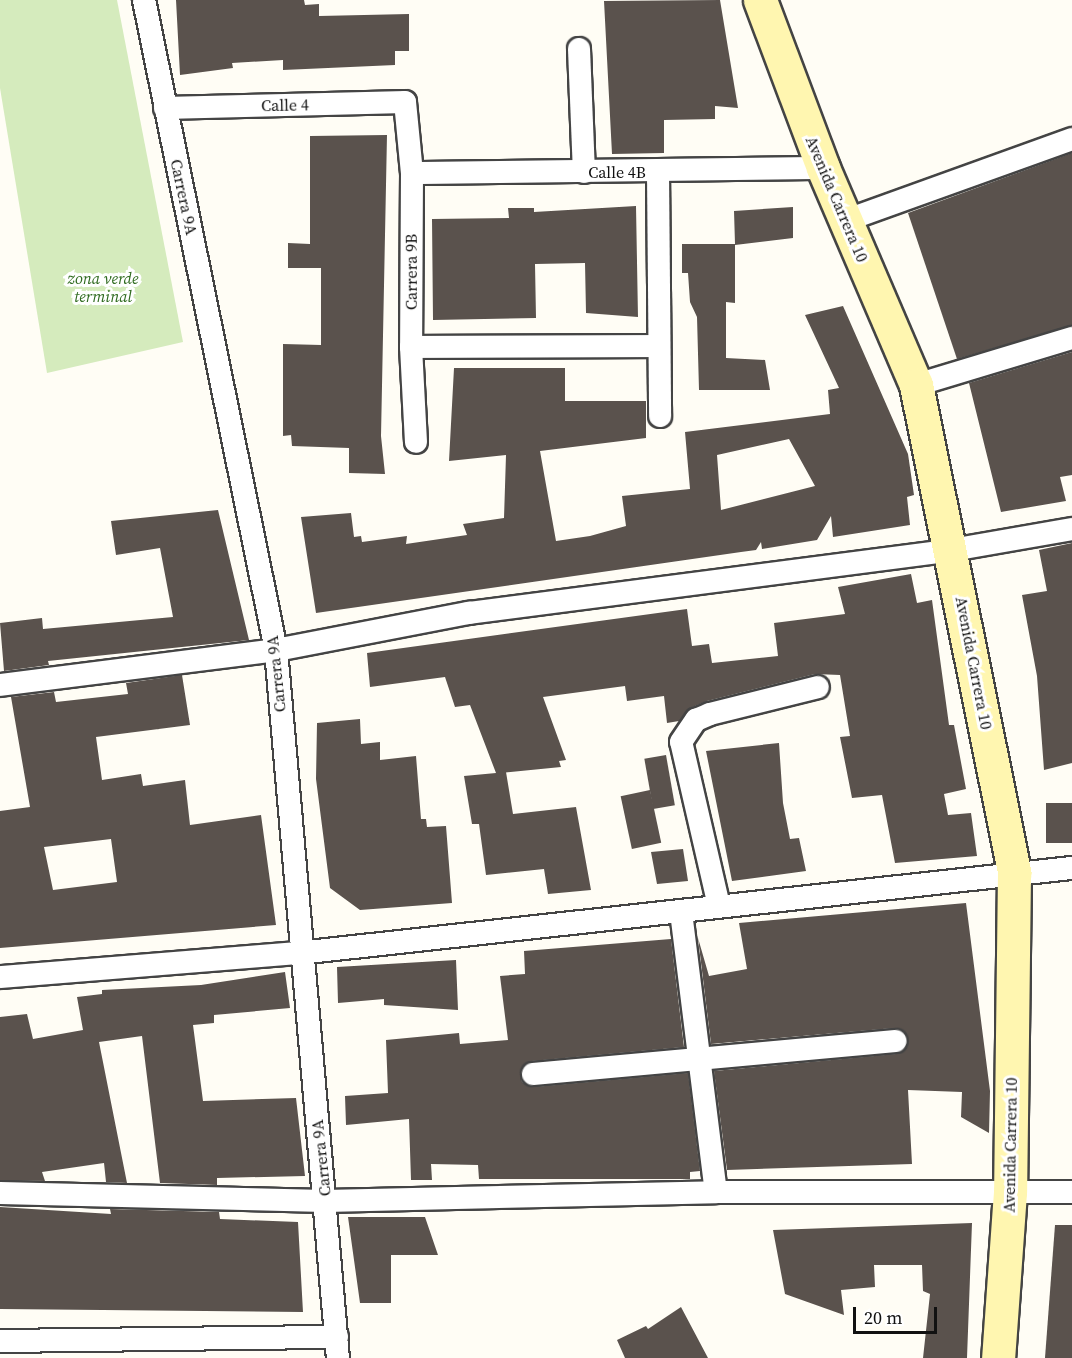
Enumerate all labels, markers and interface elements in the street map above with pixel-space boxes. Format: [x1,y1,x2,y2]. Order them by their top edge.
street label: Calle 4 [261,95,309,115]
street label: Avenida Carrera 10 [802,133,872,265]
street label: Carrera 9A [167,157,201,237]
street label: Calle 4B [588,162,646,182]
street label: Carrera 9B [401,234,421,310]
park label: zona verde terminal [68,268,138,306]
street label: Avenida Carrera 10 [952,595,996,731]
street label: Carrera 9A [262,635,290,713]
street label: Avenida Carrera 10 [999,1077,1021,1213]
street label: Carrera 9A [307,1119,335,1197]
scale bar [856,1295,940,1333]
text: 20 m [864,1305,902,1330]

